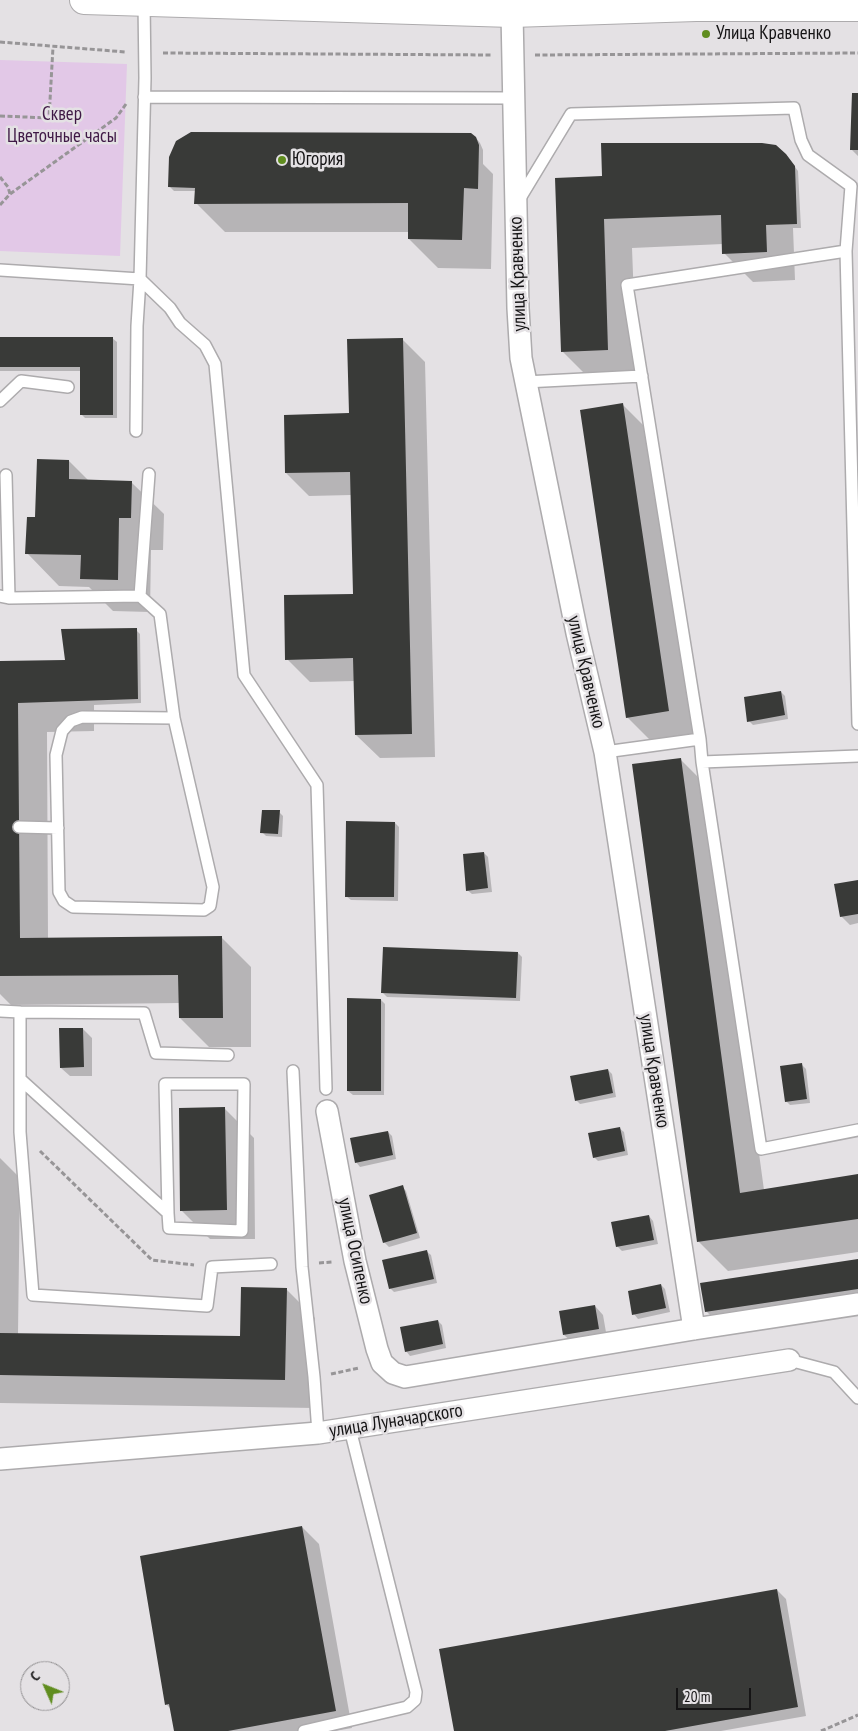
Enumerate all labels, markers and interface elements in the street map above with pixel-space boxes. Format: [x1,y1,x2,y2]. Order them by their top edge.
place label: Улица Кравченко [716,23,831,45]
marker: Улица Кравченко [700,28,712,40]
park label: Сквер Цветочные часы [7,104,117,148]
place label: Югория [292,149,343,171]
marker: Югория [276,154,288,166]
street label: улица Кравченко [505,216,531,332]
street label: улица Кравченко [562,613,610,731]
street label: улица Кравченко [634,1012,674,1130]
street label: улица Осипенко [333,1196,377,1306]
street label: улица Луначарского [328,1399,464,1443]
north arrow [20,1661,70,1711]
text: С [26,1668,44,1685]
scale bar [678,1678,753,1710]
text: 20 m [684,1687,710,1706]

